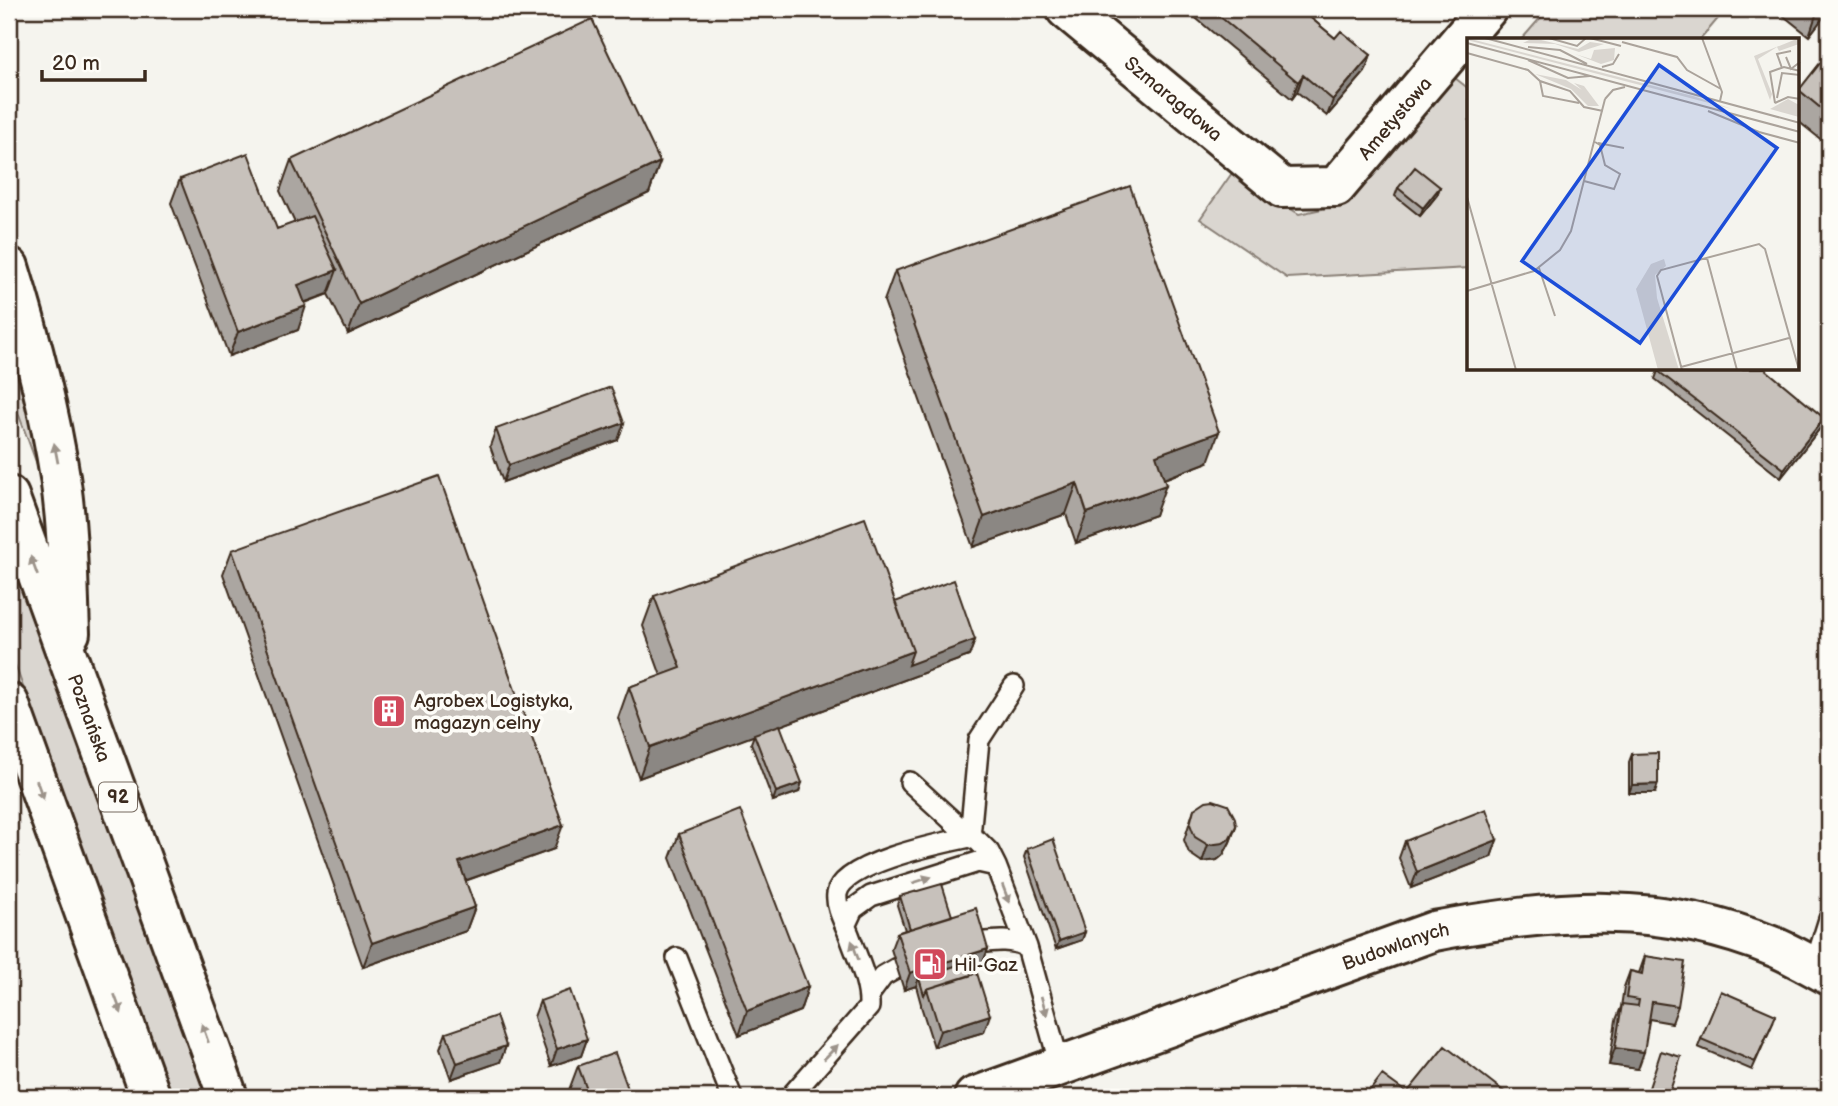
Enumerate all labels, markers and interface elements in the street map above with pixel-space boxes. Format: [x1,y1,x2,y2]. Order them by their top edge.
scale bar [42,38,145,82]
inset map [1467,38,1800,371]
text: 20 m [52,51,100,76]
street label: Szmaragdowa [1119,52,1226,147]
street label: Ametystowa [1354,73,1437,165]
one-way arrow [50,442,61,464]
one-way arrow [28,556,39,577]
street label: Poznańska [62,671,115,765]
place label: Agrobex Logistyka, magazyn celny [414,690,573,735]
building icon: Agrobex Logistyka, magazyn celny [370,692,408,730]
one-way arrow [35,780,46,801]
road number: 92 [99,782,137,812]
one-way arrow [912,874,933,885]
one-way arrow [1001,883,1012,904]
street label: Budowlanych [1339,918,1451,976]
one-way arrow [849,940,860,961]
fuel station icon: Hil-Gaz [911,945,949,983]
place label: Hil-Gaz [954,954,1019,977]
one-way arrow [113,994,124,1015]
one-way arrow [1039,996,1049,1017]
one-way arrow [199,1023,210,1044]
one-way arrow [822,1044,838,1061]

